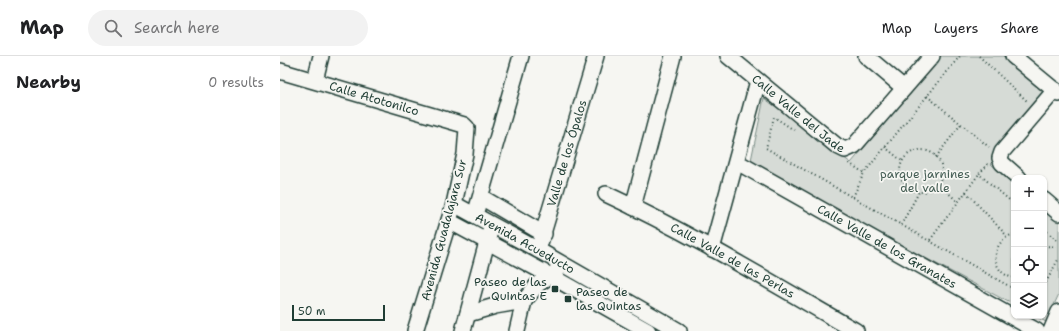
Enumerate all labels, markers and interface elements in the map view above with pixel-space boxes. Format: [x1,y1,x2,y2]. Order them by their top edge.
search box [88,10,368,46]
text: Map [20,15,64,40]
icon: search [102,17,124,39]
text: Search here [134,18,220,38]
text: Map [882,19,912,37]
text: Layers [934,19,978,37]
text: Share [1000,19,1039,37]
text: Nearby [16,71,81,93]
street label: Calle Valle del Jade [748,71,848,157]
text: 0 results [208,74,264,91]
street label: Calle Atotonilco [327,78,421,119]
street label: Valle de los Ópalos [543,98,590,209]
street label: Avenida Guadalajara Sur [417,157,471,303]
park label: parque jarnines del valle [880,166,970,196]
map controls [1011,175,1047,319]
button: + [1011,175,1047,211]
street label: Calle Valle de los Granates [814,201,960,292]
street label: Avenida Acueducto [472,209,577,277]
button: − [1011,211,1047,247]
street label: Calle Valle de las Perlas [668,219,798,302]
button: locate [1011,247,1047,283]
place label: Paseo de las Quintas E [474,274,547,304]
button: layers [1011,283,1047,319]
marker: Paseo de las Quintas E [550,284,560,294]
place label: Paseo de las Quintas [576,284,641,314]
marker: Paseo de las Quintas [563,294,573,304]
scale bar [292,303,385,322]
text: 50 m [298,304,326,319]

